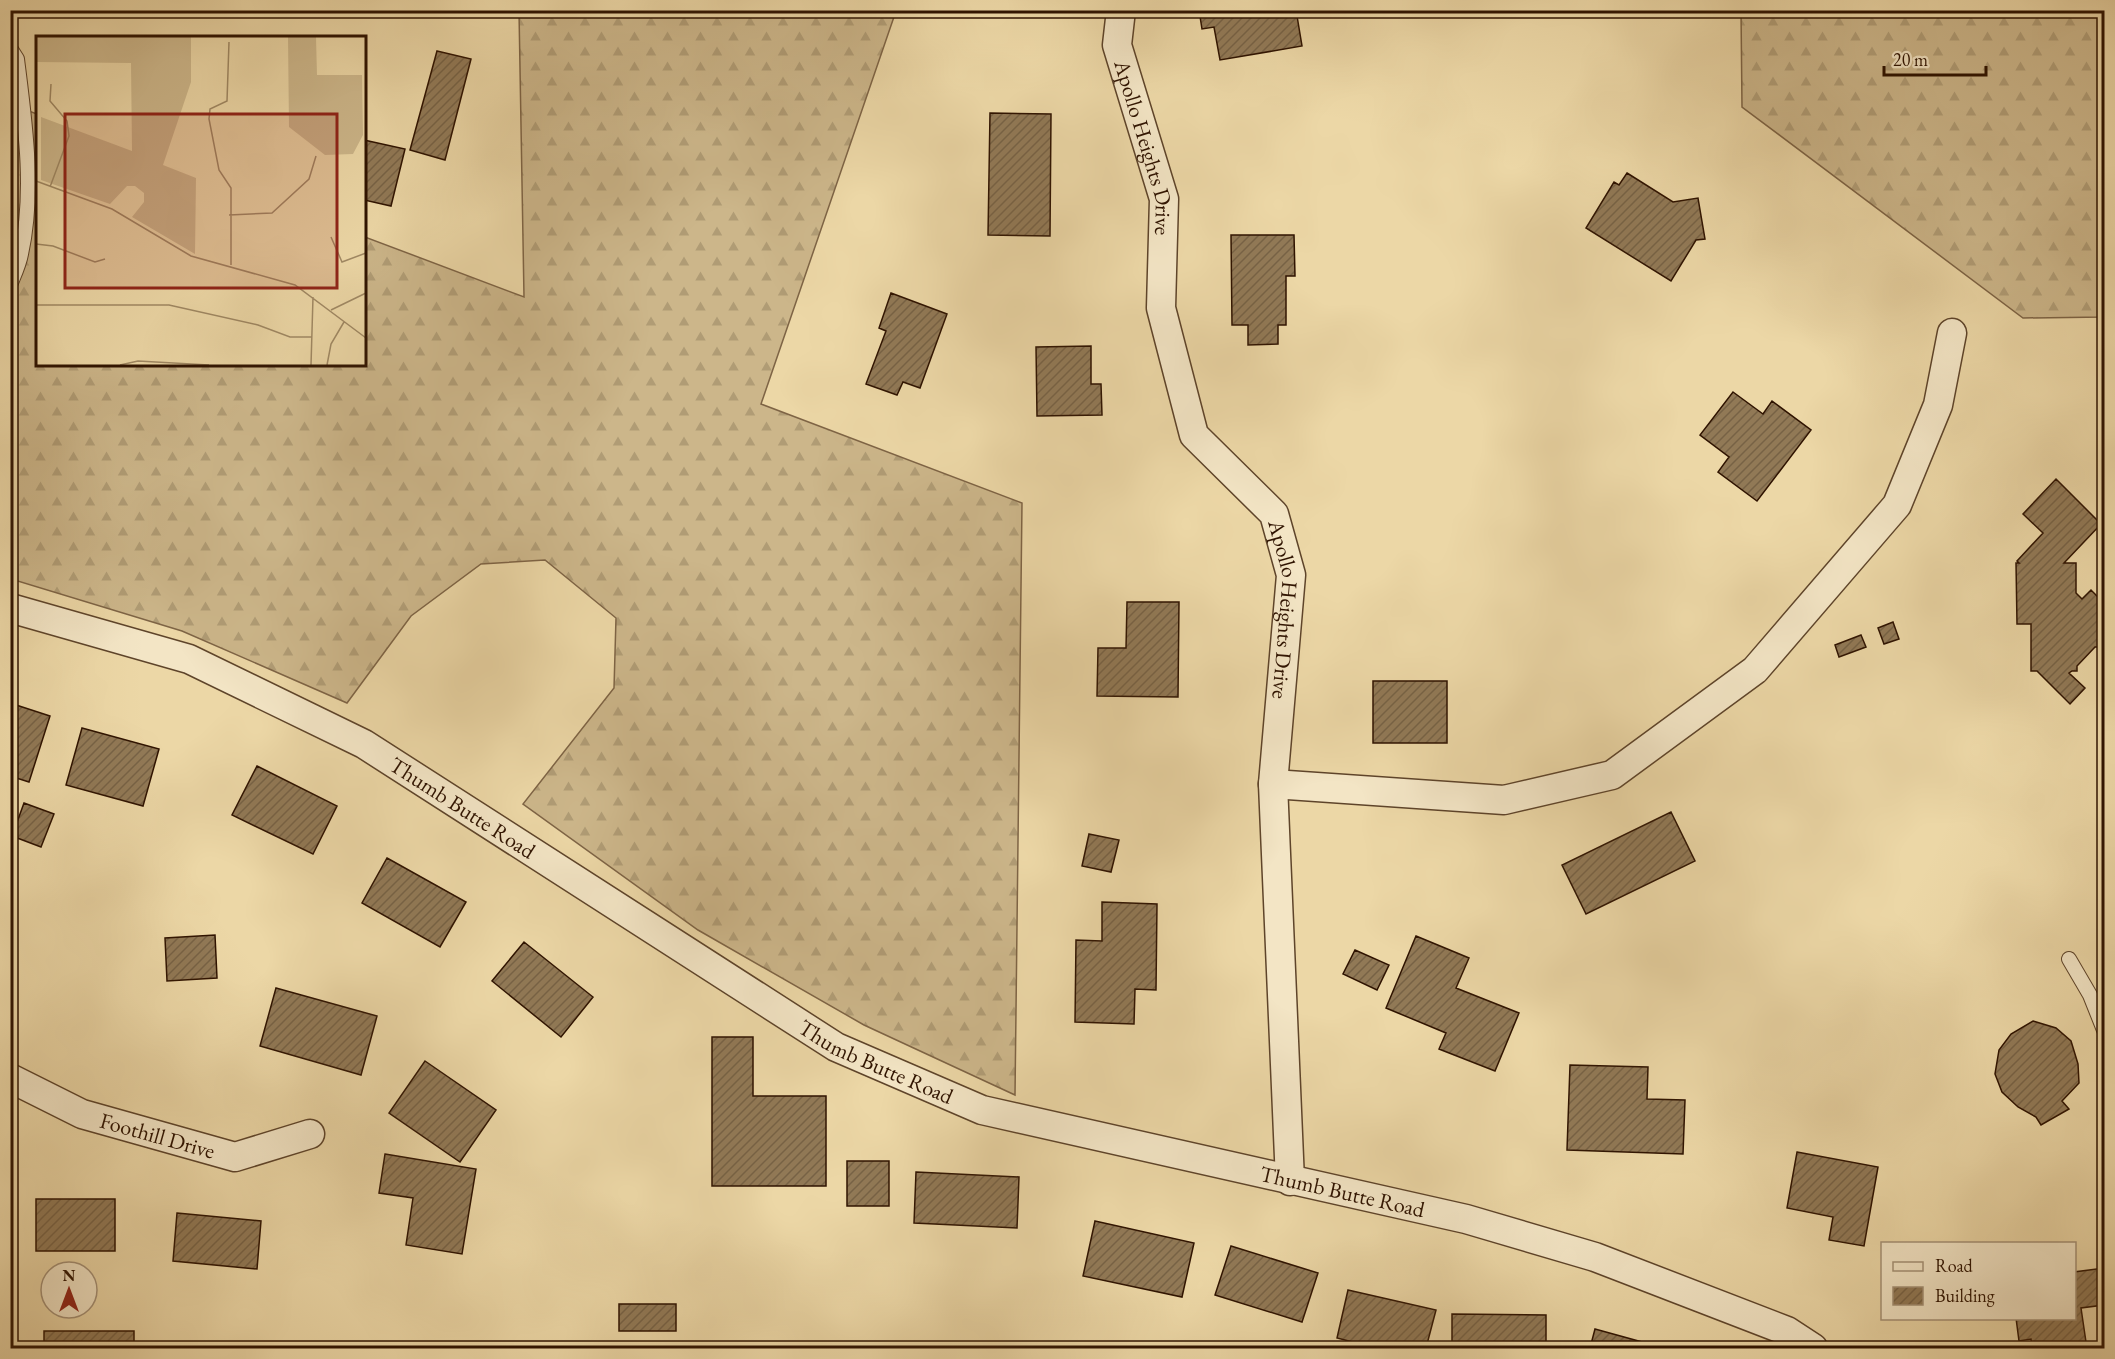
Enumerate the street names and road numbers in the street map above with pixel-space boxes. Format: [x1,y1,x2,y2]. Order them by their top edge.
street label: Apollo Heights Drive [1107,55,1179,236]
street label: Apollo Heights Drive [1261,515,1305,701]
street label: Thumb Butte Road [384,750,542,866]
street label: Thumb Butte Road [793,1013,958,1111]
street label: Foothill Drive [97,1106,219,1166]
street label: Thumb Butte Road [1257,1159,1428,1224]

